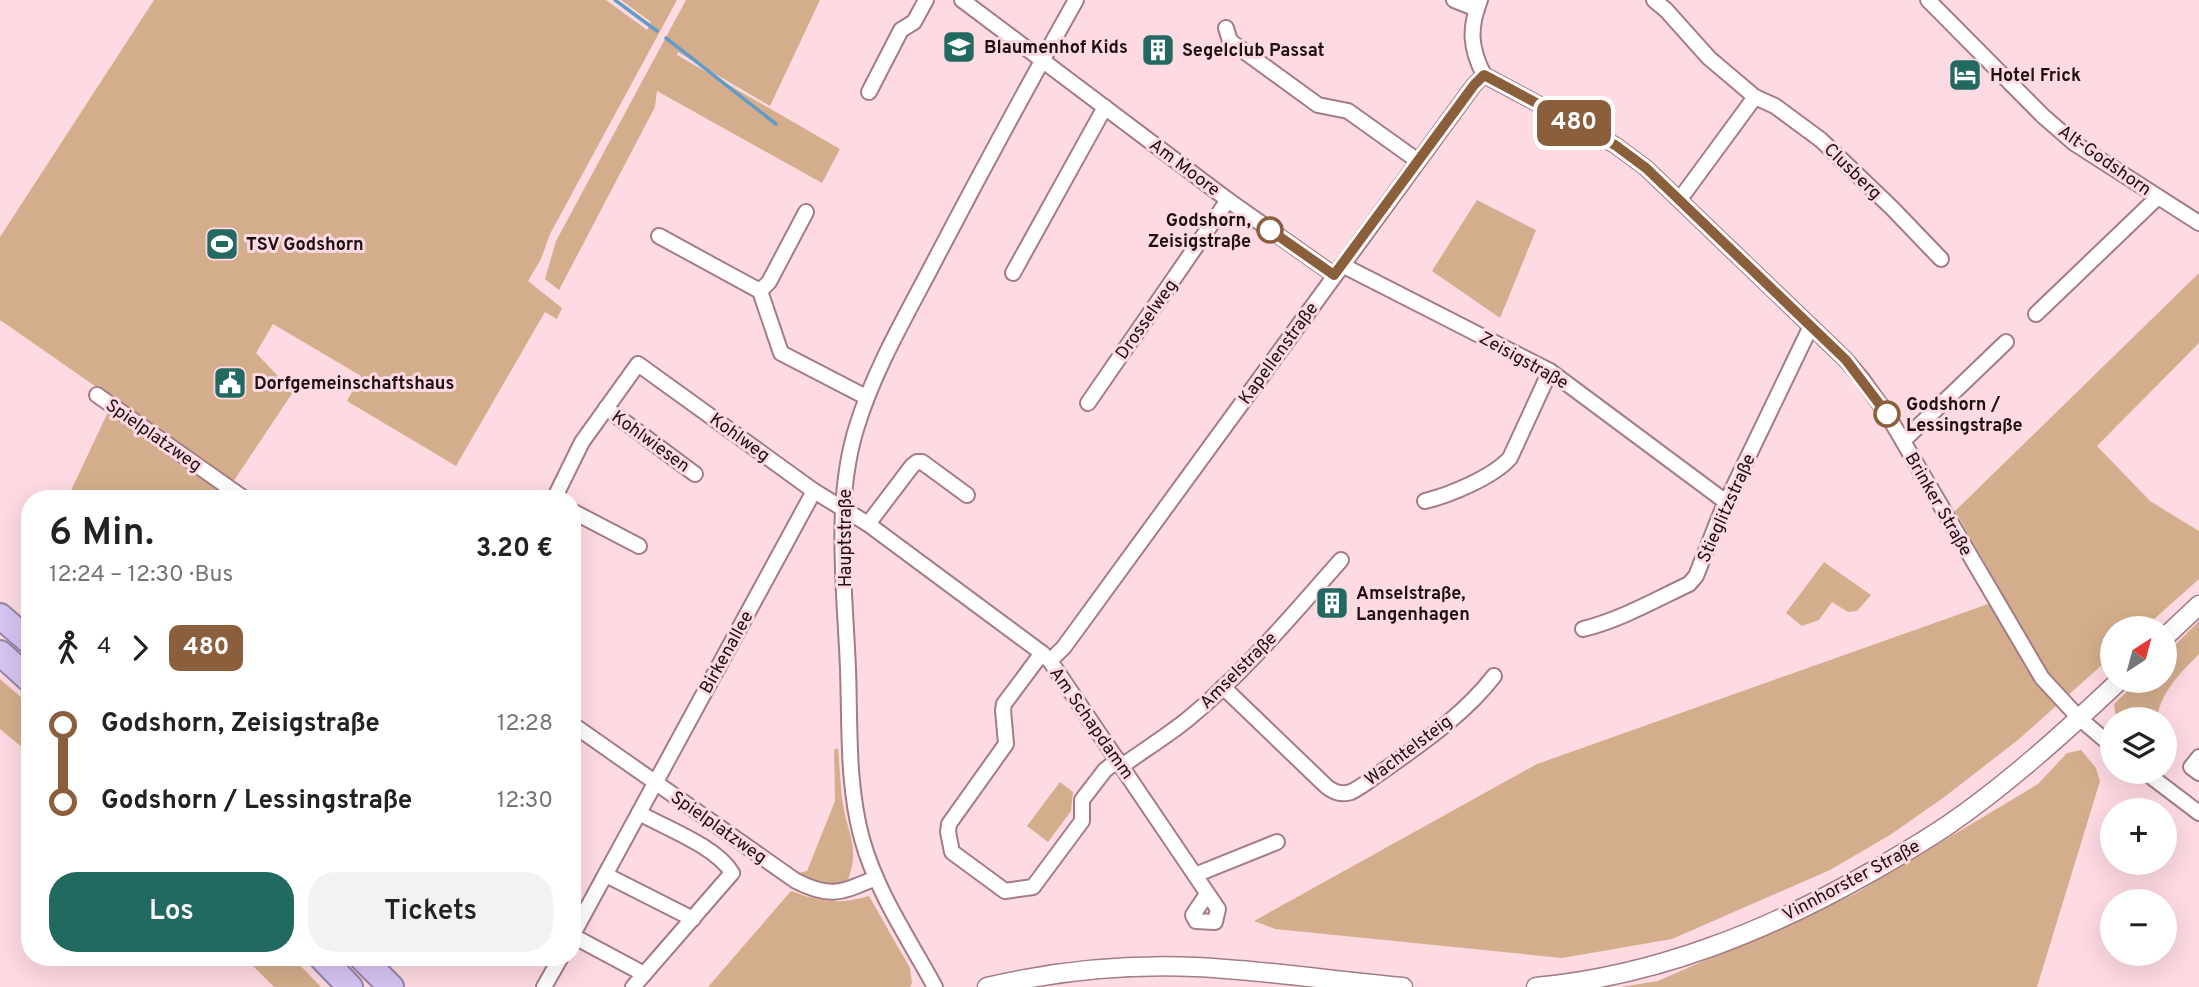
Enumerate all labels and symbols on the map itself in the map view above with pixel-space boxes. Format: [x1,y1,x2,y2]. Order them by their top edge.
school or university icon: Blaumenhof Kids [940,28,978,66]
building icon: Segelclub Passat [1139,31,1177,69]
place label: Blaumenhof Kids [984,37,1128,60]
place label: Segelclub Passat [1182,40,1325,63]
hotel icon: Hotel Frick [1946,56,1984,94]
place label: Hotel Frick [1990,65,2081,88]
line badge: 480 [1534,100,1614,146]
street label: Alt-Godshorn [2053,121,2155,202]
street label: Am Moore [1144,134,1224,202]
street label: Clusberg [1818,139,1886,205]
place label: Godshorn, Zeisigstraße [1148,210,1251,254]
marker: Godshorn, Zeisigstraße [1257,217,1283,243]
sports icon: TSV Godshorn [203,225,241,263]
place label: TSV Godshorn [246,234,364,257]
street label: Drosselweg [1111,275,1183,364]
street label: Kapellenstraße [1234,298,1324,410]
street label: Zeisigstraße [1474,327,1572,395]
public building icon: Dorfgemeinschaftshaus [211,364,249,402]
place label: Dorfgemeinschaftshaus [254,373,454,396]
place label: Godshorn / Lessingstraße [1906,394,2023,438]
street label: Spielplatzweg [100,395,206,478]
marker: Godshorn / Lessingstraße [1874,401,1900,427]
street label: Kohlwiesen [606,406,694,478]
street label: Kohlweg [704,409,774,468]
street label: Brinker Straße [1899,449,1977,561]
street label: Stieglitzstraße [1693,451,1762,567]
street label: Hauptstraße [835,489,858,587]
place label: Amselstraße, Langenhagen [1356,583,1470,627]
building icon: Amselstraße, Langenhagen [1313,584,1351,622]
street label: Birkenallee [695,607,759,698]
north arrow [2100,616,2177,693]
street label: Amselstraße [1195,627,1283,715]
street label: Am Schapdamm [1043,663,1138,785]
street label: Wachtelsteig [1361,711,1457,792]
street label: Spielplatzweg [665,787,771,870]
street label: Vinnhorster Straße [1779,835,1924,927]

